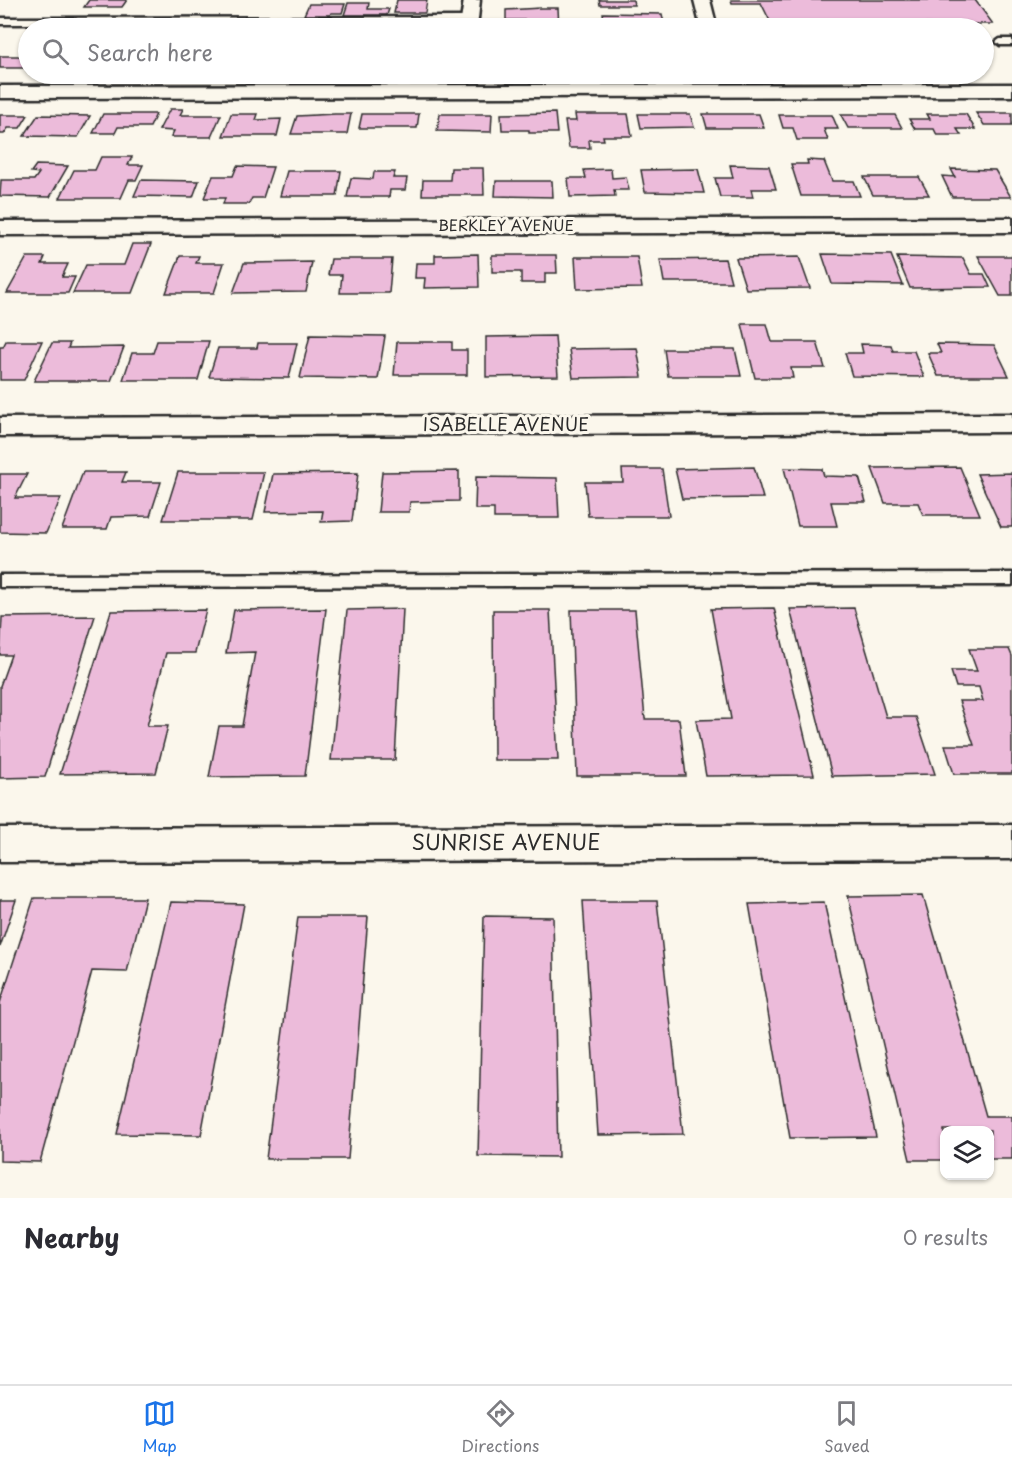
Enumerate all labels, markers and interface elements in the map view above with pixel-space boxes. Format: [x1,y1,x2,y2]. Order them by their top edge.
search box [18,18,994,84]
icon: search [39,35,72,68]
text: Search here [87,35,213,68]
street label: BERKLEY AVENUE [438,213,574,236]
street label: ISABELLE AVENUE [423,410,589,437]
street label: SUNRISE AVENUE [412,825,600,857]
map controls [940,1126,994,1180]
button: layers [940,1126,994,1180]
text: Nearby [24,1218,119,1257]
text: 0 results [903,1222,988,1252]
tab: Map [142,1397,177,1457]
tab: Directions [461,1397,539,1457]
tab: Saved [824,1397,870,1457]

